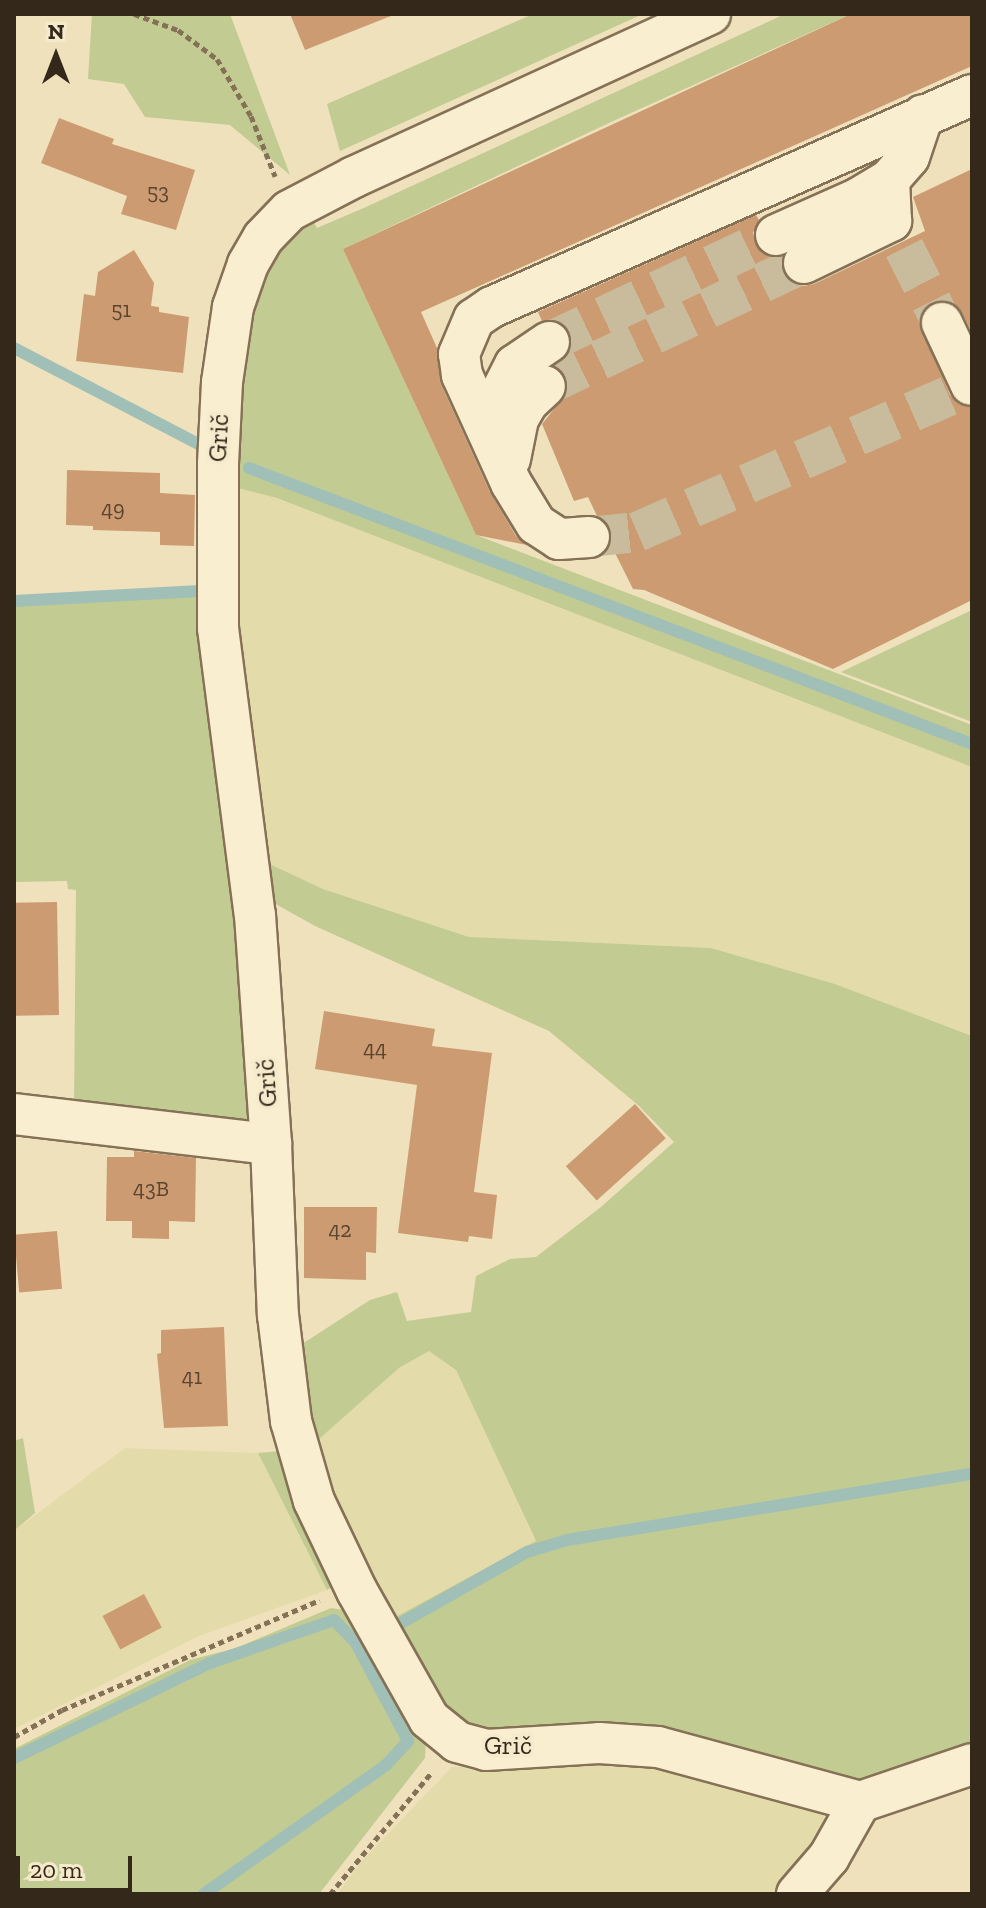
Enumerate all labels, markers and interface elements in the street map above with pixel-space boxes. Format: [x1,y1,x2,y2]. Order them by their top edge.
north arrow [16,16,96,96]
text: N [48,18,64,45]
house number: 53 [147,179,169,205]
house number: 51 [111,297,131,323]
street label: Grič [202,413,236,463]
house number: 49 [101,496,125,522]
house number: 44 [363,1036,387,1062]
street label: Grič [250,1058,284,1108]
house number: 43B [133,1176,169,1202]
house number: 42 [328,1217,352,1243]
house number: 41 [182,1364,202,1390]
street label: Grič [484,1730,532,1762]
scale bar [20,1840,136,1890]
text: 20 m [30,1855,82,1884]

